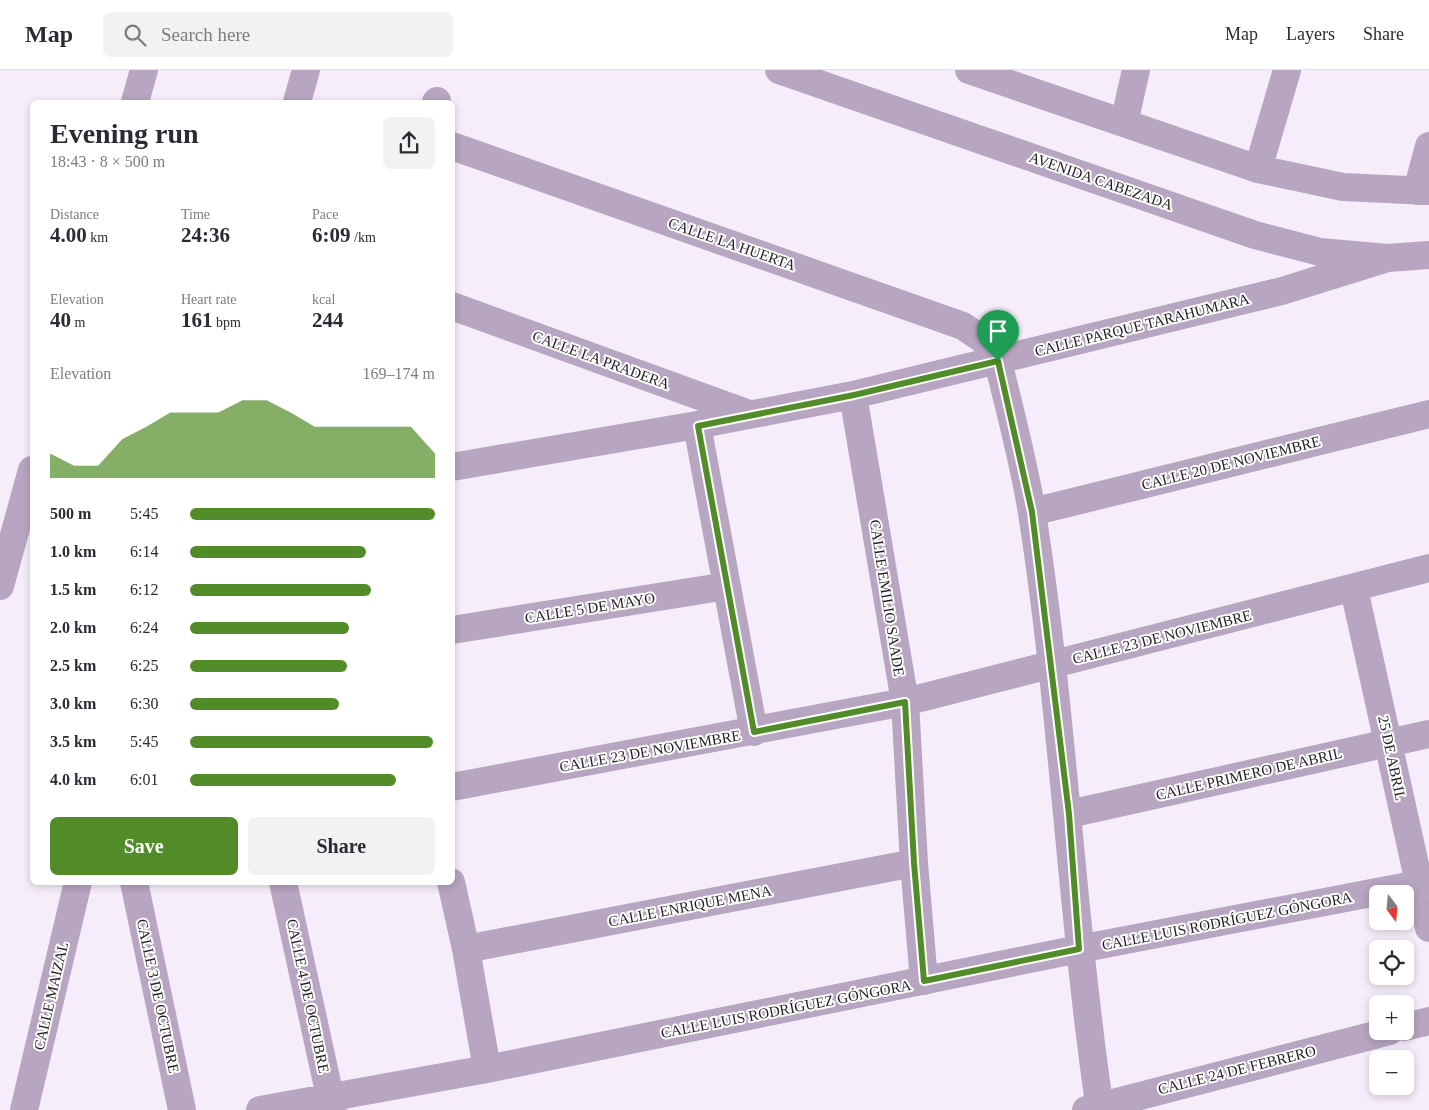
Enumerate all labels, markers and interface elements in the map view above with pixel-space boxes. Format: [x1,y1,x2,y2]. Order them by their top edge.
search box [103,12,453,57]
text: Map [25,21,73,47]
icon: search [121,21,149,49]
text: Search here [161,24,250,45]
text: Map [1225,24,1258,44]
text: Layers [1286,24,1335,44]
text: Share [1363,24,1404,44]
button: share [383,117,435,169]
text: Evening run [50,118,199,149]
street label: AVENIDA CABEZADA [1027,149,1175,213]
text: 18:43 · 8 × 500 m [50,153,165,170]
text: Distance [50,207,99,222]
text: Time [181,207,210,222]
text: Pace [312,207,338,222]
street label: CALLE LA HUERTA [666,215,798,273]
text: 4.00 [50,223,87,247]
text: 24:36 [181,223,230,247]
text: 6:09 [312,223,351,247]
text: km [87,230,108,245]
text: /km [351,230,376,245]
street label: CALLE PARQUE TARAHUMARA [1033,291,1251,359]
text: Elevation [50,292,104,307]
text: Heart rate [181,292,237,307]
text: kcal [312,292,335,307]
text: 40 [50,308,71,332]
text: 161 [181,308,213,332]
text: 244 [312,308,344,332]
pin [977,310,1019,361]
text: m [71,315,85,330]
text: bpm [213,315,241,330]
icon: arrive [984,317,1012,345]
street label: CALLE LA PRADERA [530,328,672,392]
text: Elevation [50,365,111,382]
text: 169–174 m [363,365,435,382]
street label: CALLE 20 DE NOVIEMBRE [1140,433,1322,493]
text: 500 m [50,505,91,522]
text: 5:45 [130,505,158,522]
street label: CALLE EMILIO SAADE [867,519,907,677]
text: 1.0 km [50,543,96,560]
text: 6:14 [130,543,158,560]
text: 1.5 km [50,581,96,598]
text: 6:12 [130,581,158,598]
street label: CALLE 5 DE MAYO [524,590,656,626]
street label: CALLE 23 DE NOVIEMBRE [1071,607,1253,667]
text: 2.0 km [50,619,96,636]
text: 6:24 [130,619,158,636]
text: 2.5 km [50,657,96,674]
text: 6:25 [130,657,158,674]
text: 3.0 km [50,695,96,712]
text: 6:30 [130,695,158,712]
street label: 25 DE ABRIL [1375,714,1409,802]
street label: CALLE 23 DE NOVIEMBRE [558,727,742,775]
text: 3.5 km [50,733,96,750]
text: 5:45 [130,733,158,750]
street label: CALLE PRIMERO DE ABRIL [1154,745,1344,803]
text: 4.0 km [50,771,96,788]
text: 6:01 [130,771,158,788]
button: Save [50,817,238,875]
button: Share [248,817,435,875]
street label: CALLE ENRIQUE MENA [607,882,773,930]
north arrow [1369,885,1414,930]
map controls [1369,885,1414,1095]
street label: CALLE LUIS RODRÍGUEZ GÓNGORA [1101,889,1354,953]
street label: CALLE 3 DE OCTUBRE [134,918,182,1074]
street label: CALLE 4 DE OCTUBRE [284,918,332,1074]
street label: CALLE MAIZAL [31,940,71,1052]
button: locate [1369,940,1414,985]
street label: CALLE LUIS RODRÍGUEZ GÓNGORA [660,977,913,1041]
button: + [1369,995,1414,1040]
street label: CALLE 24 DE FEBRERO [1156,1043,1318,1097]
button: − [1369,1050,1414,1095]

